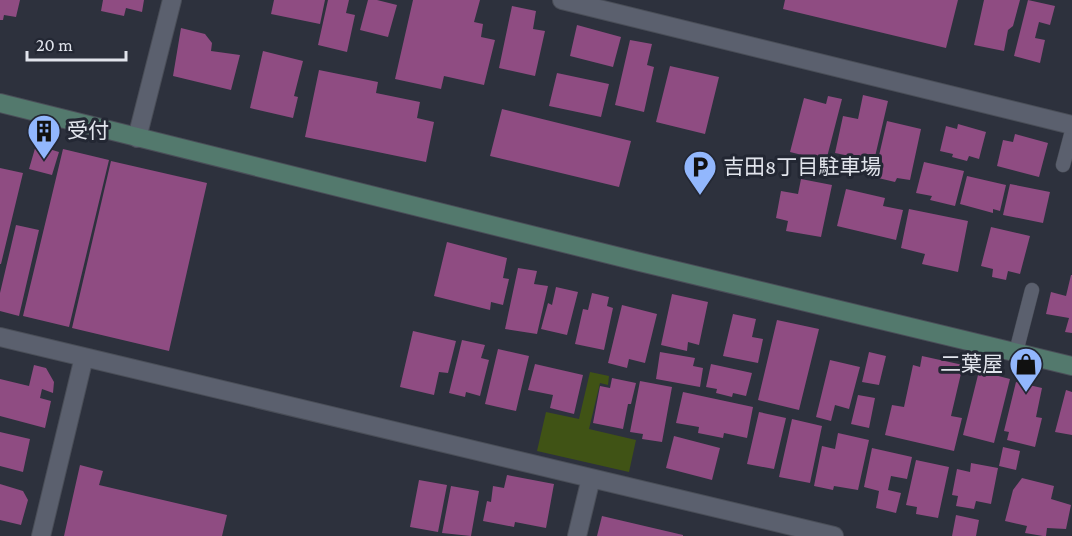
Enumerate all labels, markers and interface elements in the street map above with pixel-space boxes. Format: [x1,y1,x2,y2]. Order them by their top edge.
scale bar [27,24,126,62]
text: 20 m [36,35,73,55]
building icon: 受付 [26,113,62,160]
place label: 受付 [67,119,109,143]
parking icon: 吉田8丁目駐車場 [682,149,718,196]
place label: 吉田8丁目駐車場 [723,155,881,179]
shop icon: 二葉屋 [1008,346,1044,393]
place label: 二葉屋 [940,352,1003,376]

